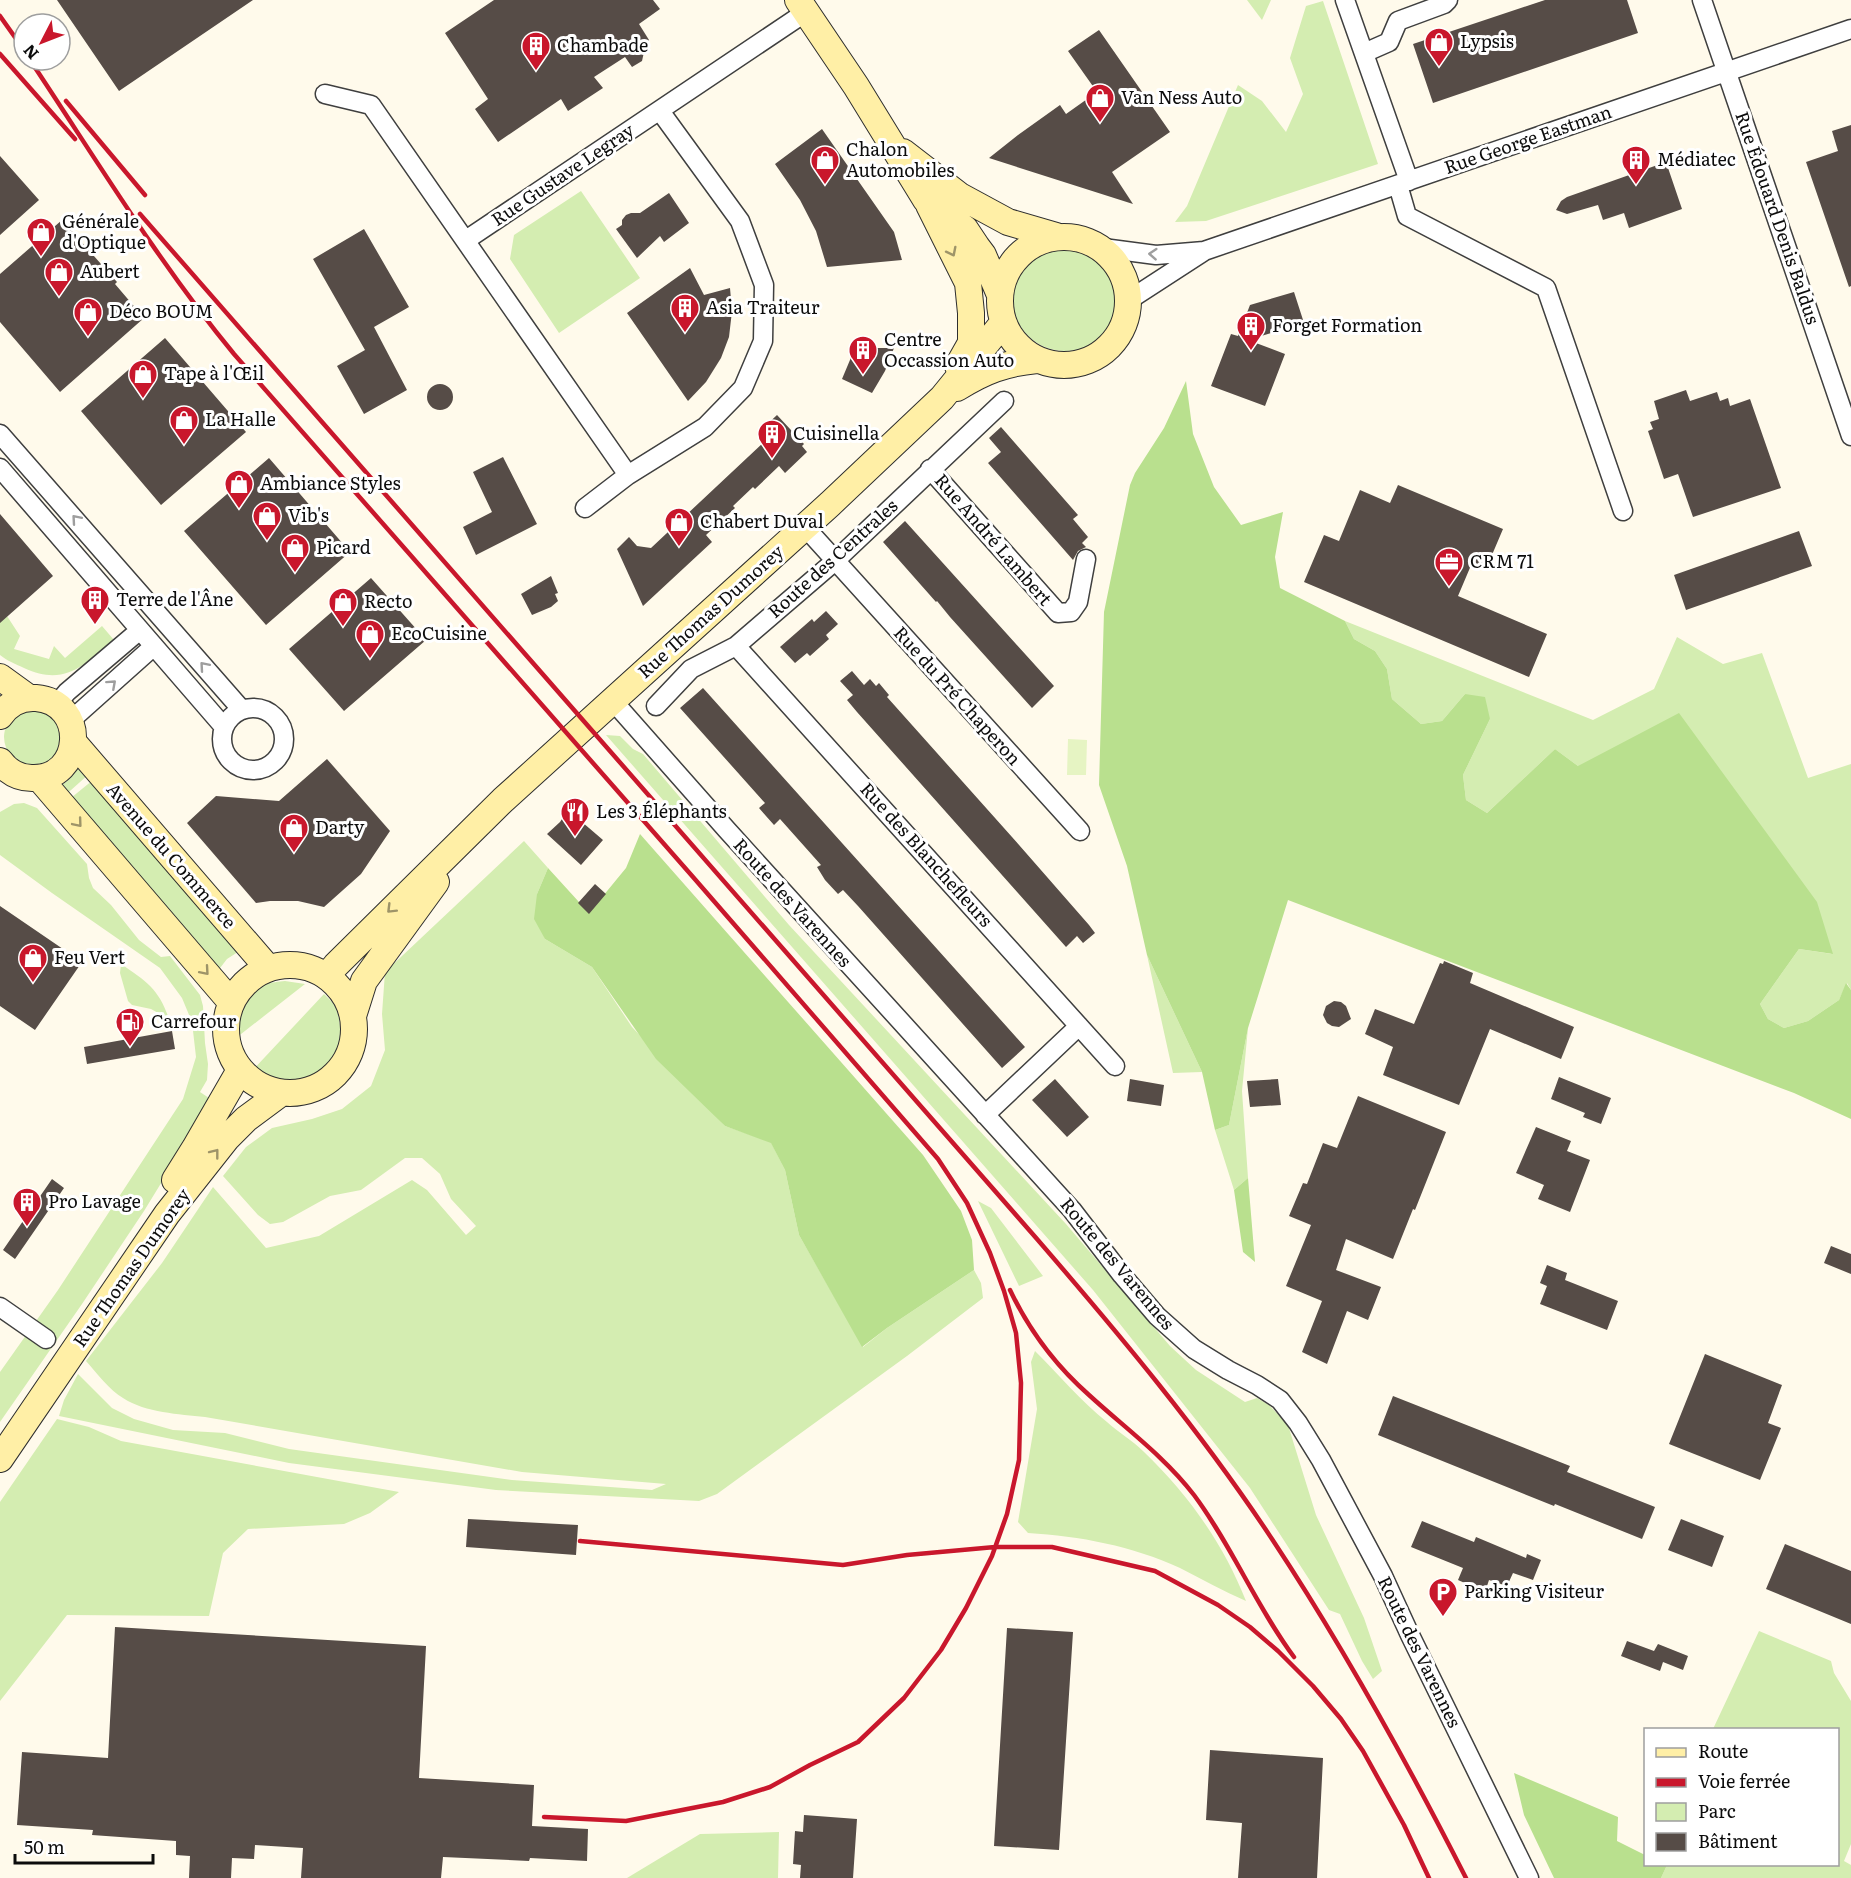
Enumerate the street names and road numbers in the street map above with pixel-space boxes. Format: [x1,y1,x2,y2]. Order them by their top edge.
street label: Rue George Eastman [1440,97,1615,180]
street label: Rue Édouard Denis Baldus [1729,107,1828,328]
street label: Rue Gustave Legray [485,115,640,232]
street label: Rue André Lambert [929,467,1060,612]
street label: Route des Centrales [761,492,903,624]
street label: Rue Thomas Dumorey [631,537,790,684]
street label: Rue du Pré Chaperon [888,619,1028,771]
street label: Avenue du Commerce [101,776,243,934]
street label: Rue des Blanchefleurs [855,776,1000,932]
street label: Route des Varennes [728,831,858,973]
street label: Rue Thomas Dumorey [66,1182,196,1352]
street label: Route des Varennes [1055,1191,1182,1335]
street label: Route des Varennes [1372,1571,1469,1732]

